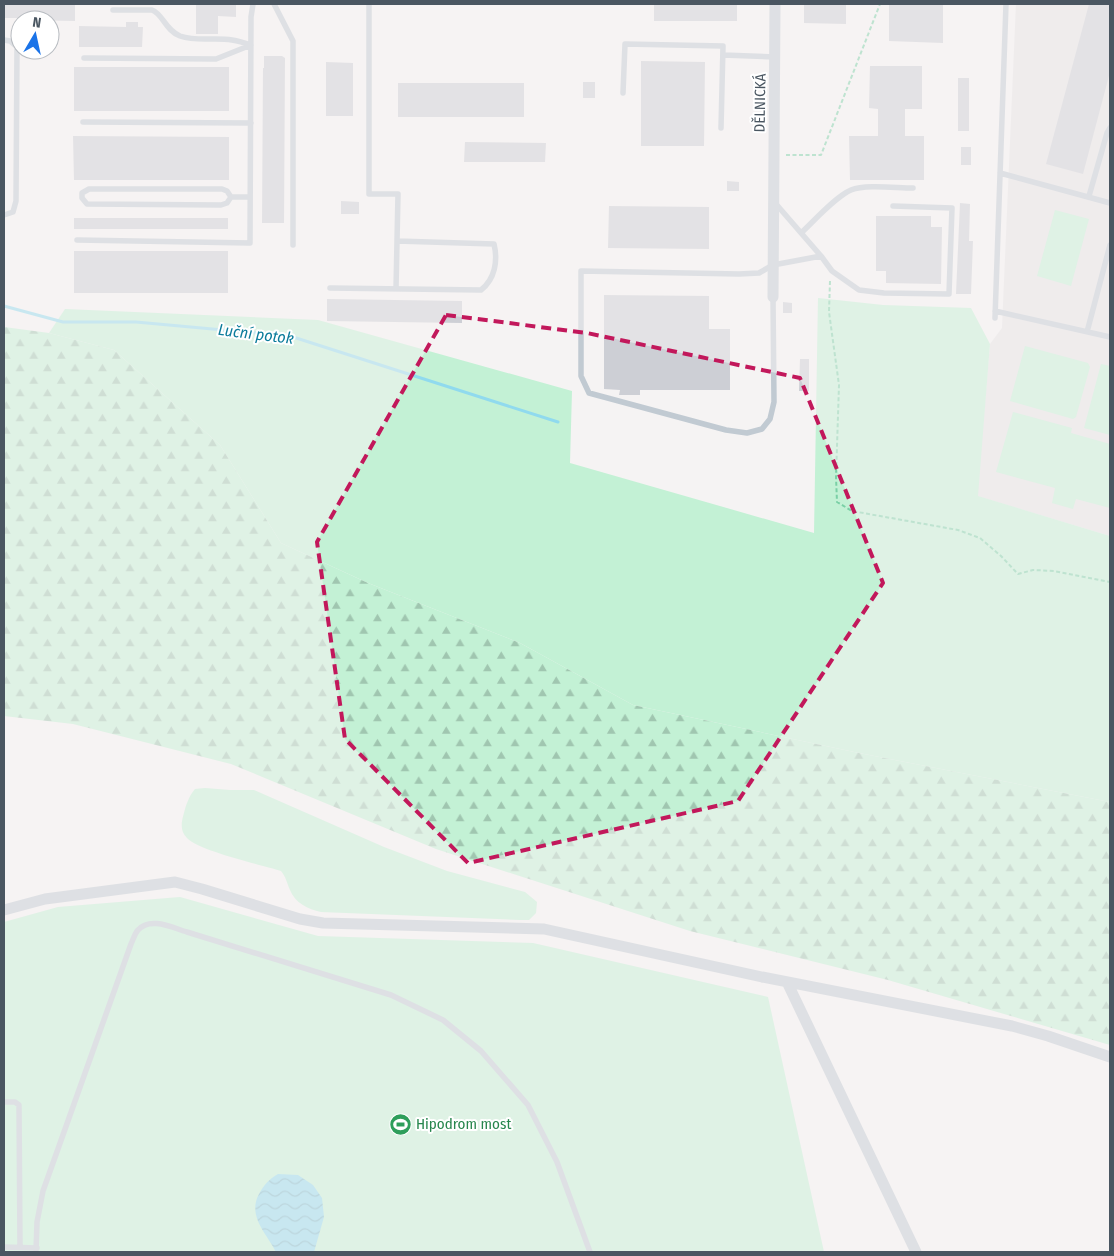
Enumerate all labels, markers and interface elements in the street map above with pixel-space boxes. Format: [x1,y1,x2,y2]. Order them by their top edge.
north arrow [10,10,60,60]
text: N [31,14,42,32]
street label: DĚLNICKÁ [750,73,770,133]
water label: Luční potok [217,320,295,348]
sports icon: Hipodrom most [388,1112,412,1136]
place label: Hipodrom most [416,1115,511,1133]

